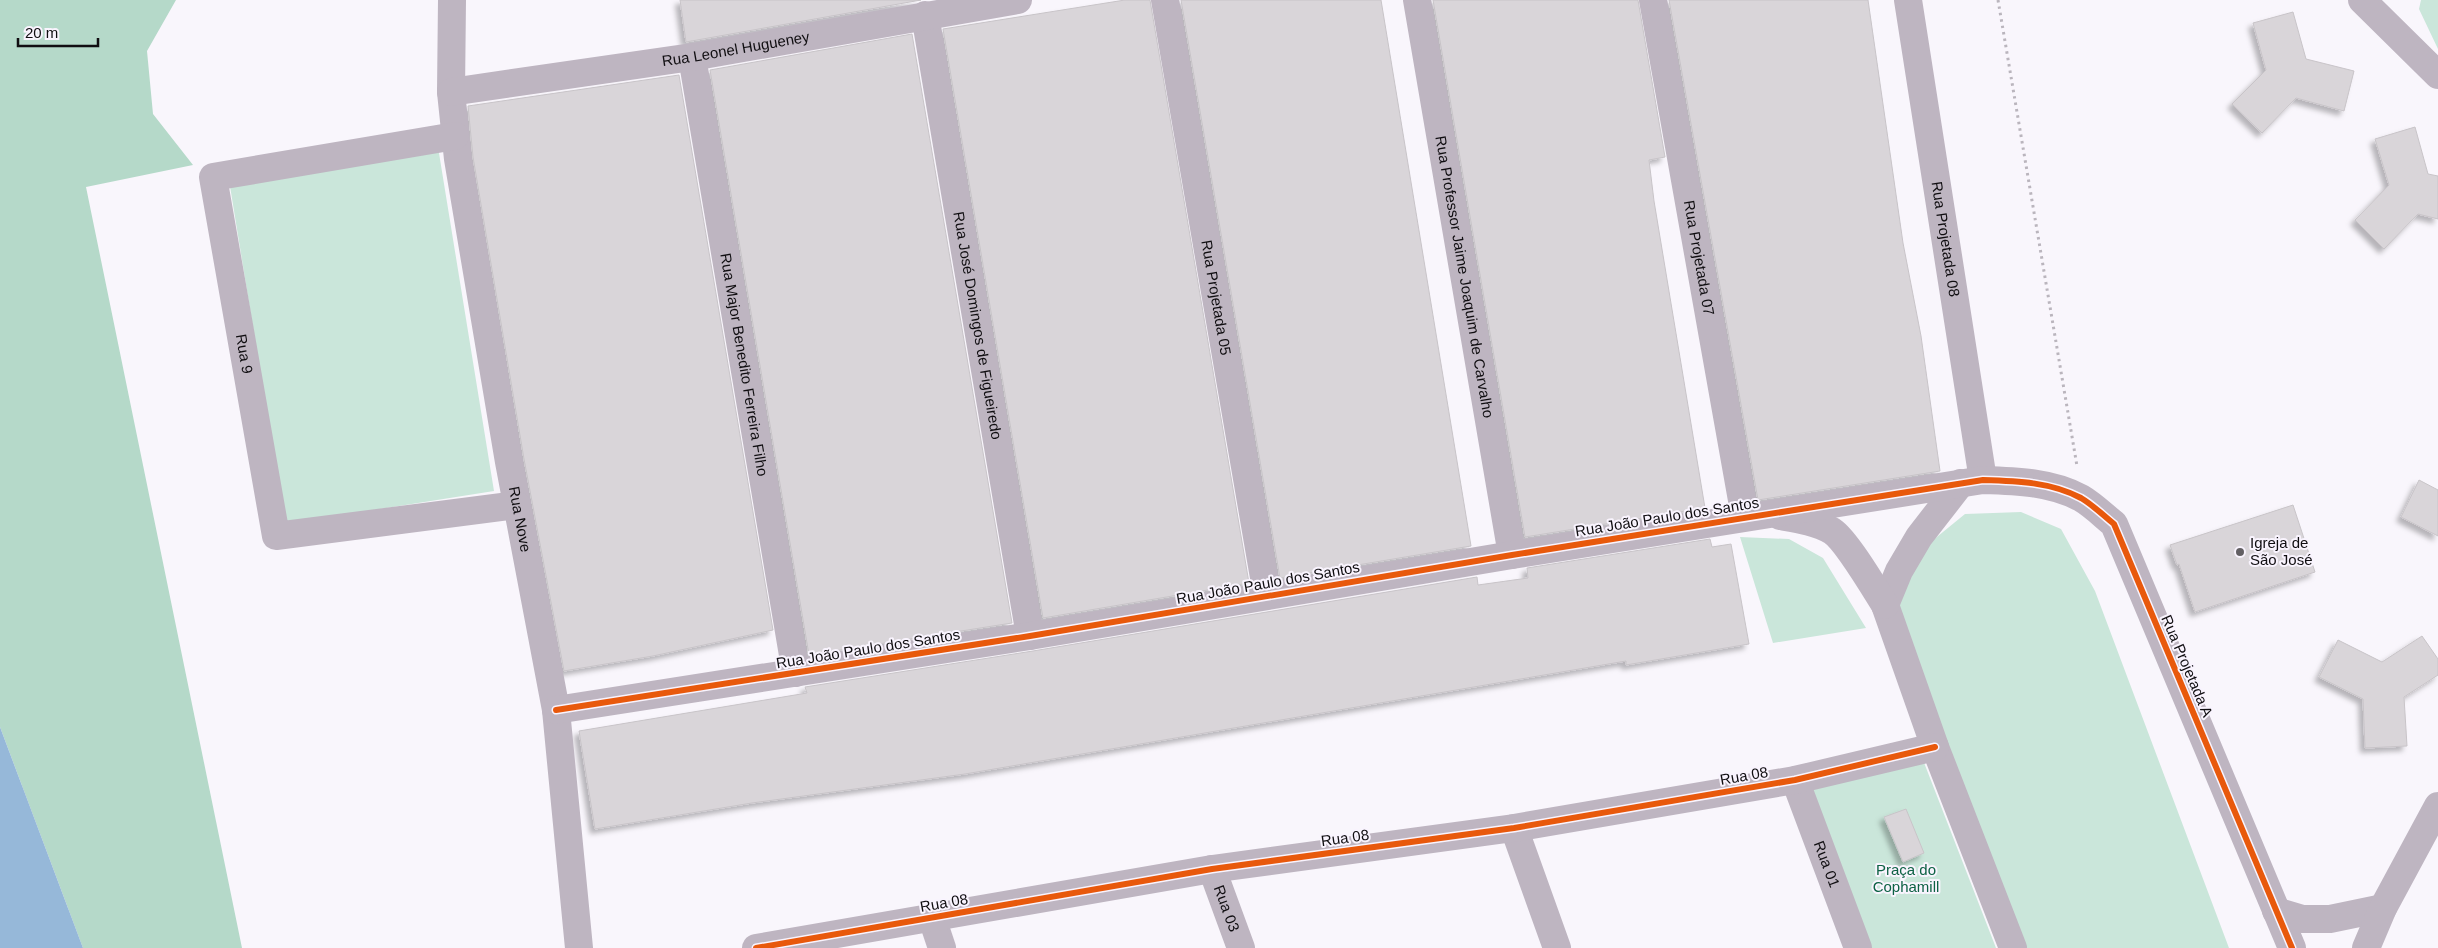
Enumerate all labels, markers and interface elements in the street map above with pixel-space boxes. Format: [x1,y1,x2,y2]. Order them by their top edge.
scale bar [18,15,98,47]
text: 20 m [25,24,58,41]
street label: Rua Leonel Hugueney [661,28,811,69]
street label: Rua Professor Jaime Joaquim de Carvalho [1432,134,1497,419]
street label: Rua Projetada 08 [1928,180,1963,298]
street label: Rua Projetada 07 [1681,199,1718,317]
street label: Rua José Domingos de Figueiredo [950,210,1006,441]
street label: Rua Projetada 05 [1198,239,1235,357]
street label: Rua Major Benedito Ferreira Filho [717,252,772,477]
street label: Rua 9 [233,333,256,375]
street label: Rua Nove [506,485,535,554]
street label: Rua João Paulo dos Santos [1574,494,1760,539]
place label: Igreja de São José [2250,534,2313,568]
marker: Igreja de São José [2234,546,2246,558]
street label: Rua João Paulo dos Santos [1175,558,1361,607]
street label: Rua Projetada A [2158,612,2217,719]
street label: Rua João Paulo dos Santos [775,626,961,671]
street label: Rua 08 [1719,763,1769,788]
street label: Rua 08 [1320,826,1370,849]
street label: Rua 01 [1811,838,1844,890]
park label: Praça do Cophamill [1873,861,1939,895]
street label: Rua 03 [1211,883,1243,934]
street label: Rua 08 [919,890,969,915]

